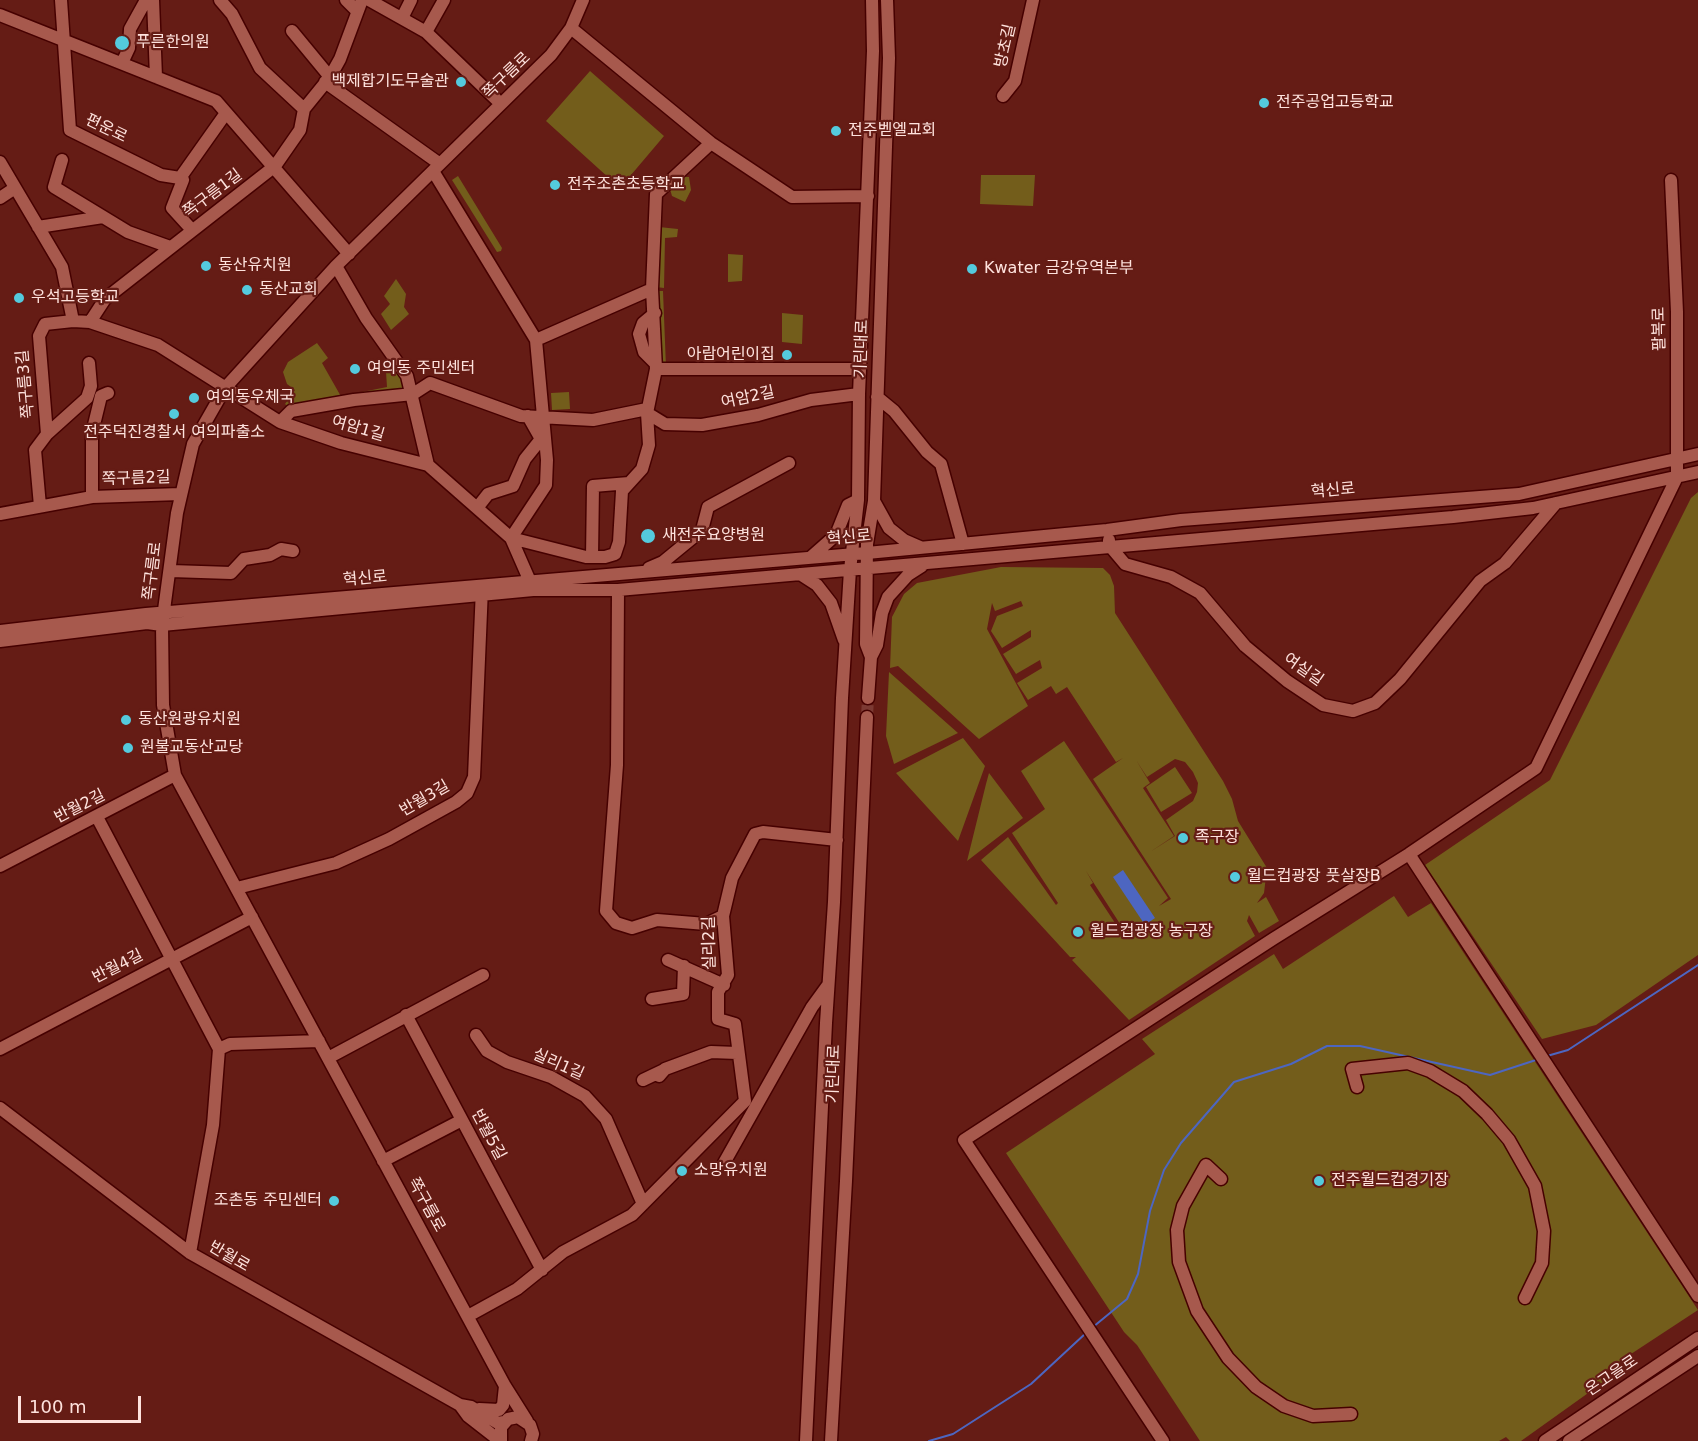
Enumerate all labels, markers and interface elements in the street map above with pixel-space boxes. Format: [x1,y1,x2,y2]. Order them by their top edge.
street label: 방초길 [992,22,1020,70]
place label: 푸른한의원 [136,33,210,53]
marker: 푸른한의원 [113,34,131,52]
street label: 쪽구름로 [479,49,535,103]
place label: 백제합기도무술관 [331,72,449,92]
marker: 백제합기도무술관 [454,75,468,89]
place label: 전주공업고등학교 [1276,93,1394,113]
marker: 전주공업고등학교 [1257,96,1271,110]
street label: 편운로 [82,111,130,147]
place label: 전주벧엘교회 [848,121,936,141]
marker: 전주벧엘교회 [829,124,843,138]
street label: 쪽구름1길 [180,166,246,222]
place label: 전주조촌초등학교 [567,175,685,195]
marker: 전주조촌초등학교 [548,178,562,192]
place label: 동산유치원 [218,256,292,276]
marker: 동산유치원 [199,259,213,273]
place label: Kwater 금강유역본부 [984,259,1133,279]
marker: Kwater 금강유역본부 [965,262,979,276]
place label: 동산교회 [259,280,318,300]
marker: 동산교회 [240,283,254,297]
place label: 우석고등학교 [31,288,119,308]
marker: 우석고등학교 [12,291,26,305]
street label: 팔복로 [1650,307,1670,351]
street label: 기린대로 [851,319,873,379]
place label: 아람어린이집 [687,345,775,365]
marker: 아람어린이집 [780,348,794,362]
street label: 쪽구름3길 [13,349,39,419]
place label: 여의동 주민센터 [367,359,475,379]
marker: 여의동 주민센터 [348,362,362,376]
street label: 여암2길 [719,383,777,413]
place label: 여의동우체국 [206,388,294,408]
marker: 여의동우체국 [187,391,201,405]
marker: 전주덕진경찰서 여의파출소 [167,407,181,421]
street label: 여암1길 [329,412,387,446]
place label: 전주덕진경찰서 여의파출소 [83,423,265,443]
street label: 쪽구름2길 [101,468,171,490]
street label: 혁신로 [1310,480,1356,502]
place label: 새전주요양병원 [662,526,765,546]
marker: 새전주요양병원 [639,527,657,545]
street label: 혁신로 [826,527,872,549]
street label: 쪽구름로 [140,541,166,601]
street label: 혁신로 [342,568,388,590]
street label: 여실길 [1279,649,1327,691]
place label: 동산원광유치원 [138,710,241,730]
marker: 동산원광유치원 [119,713,133,727]
place label: 원불교동산교당 [140,738,243,758]
marker: 원불교동산교당 [121,741,135,755]
street label: 반월3길 [397,777,453,821]
street label: 반월2길 [51,786,109,828]
place label: 족구장 [1195,828,1239,848]
marker: 족구장 [1176,831,1190,845]
place label: 월드컵광장 풋살장B [1247,867,1381,887]
marker: 월드컵광장 풋살장B [1228,870,1242,884]
street label: 실리2길 [700,916,720,970]
place label: 월드컵광장 농구장 [1090,922,1213,942]
marker: 월드컵광장 농구장 [1071,925,1085,939]
street label: 반월4길 [89,946,147,988]
street label: 기린대로 [823,1044,845,1104]
street label: 실리1길 [529,1045,587,1085]
street label: 반월5길 [467,1107,509,1163]
place label: 소망유치원 [694,1161,768,1181]
marker: 소망유치원 [675,1164,689,1178]
place label: 전주월드컵경기장 [1331,1171,1449,1191]
marker: 전주월드컵경기장 [1312,1174,1326,1188]
street label: 쪽구름로 [403,1175,449,1235]
place label: 조촌동 주민센터 [214,1191,322,1211]
marker: 조촌동 주민센터 [327,1194,341,1208]
street label: 반월로 [205,1238,253,1276]
street label: 온고을로 [1582,1352,1642,1400]
scale bar [21,1384,144,1422]
text: 100 m [29,1396,87,1417]

